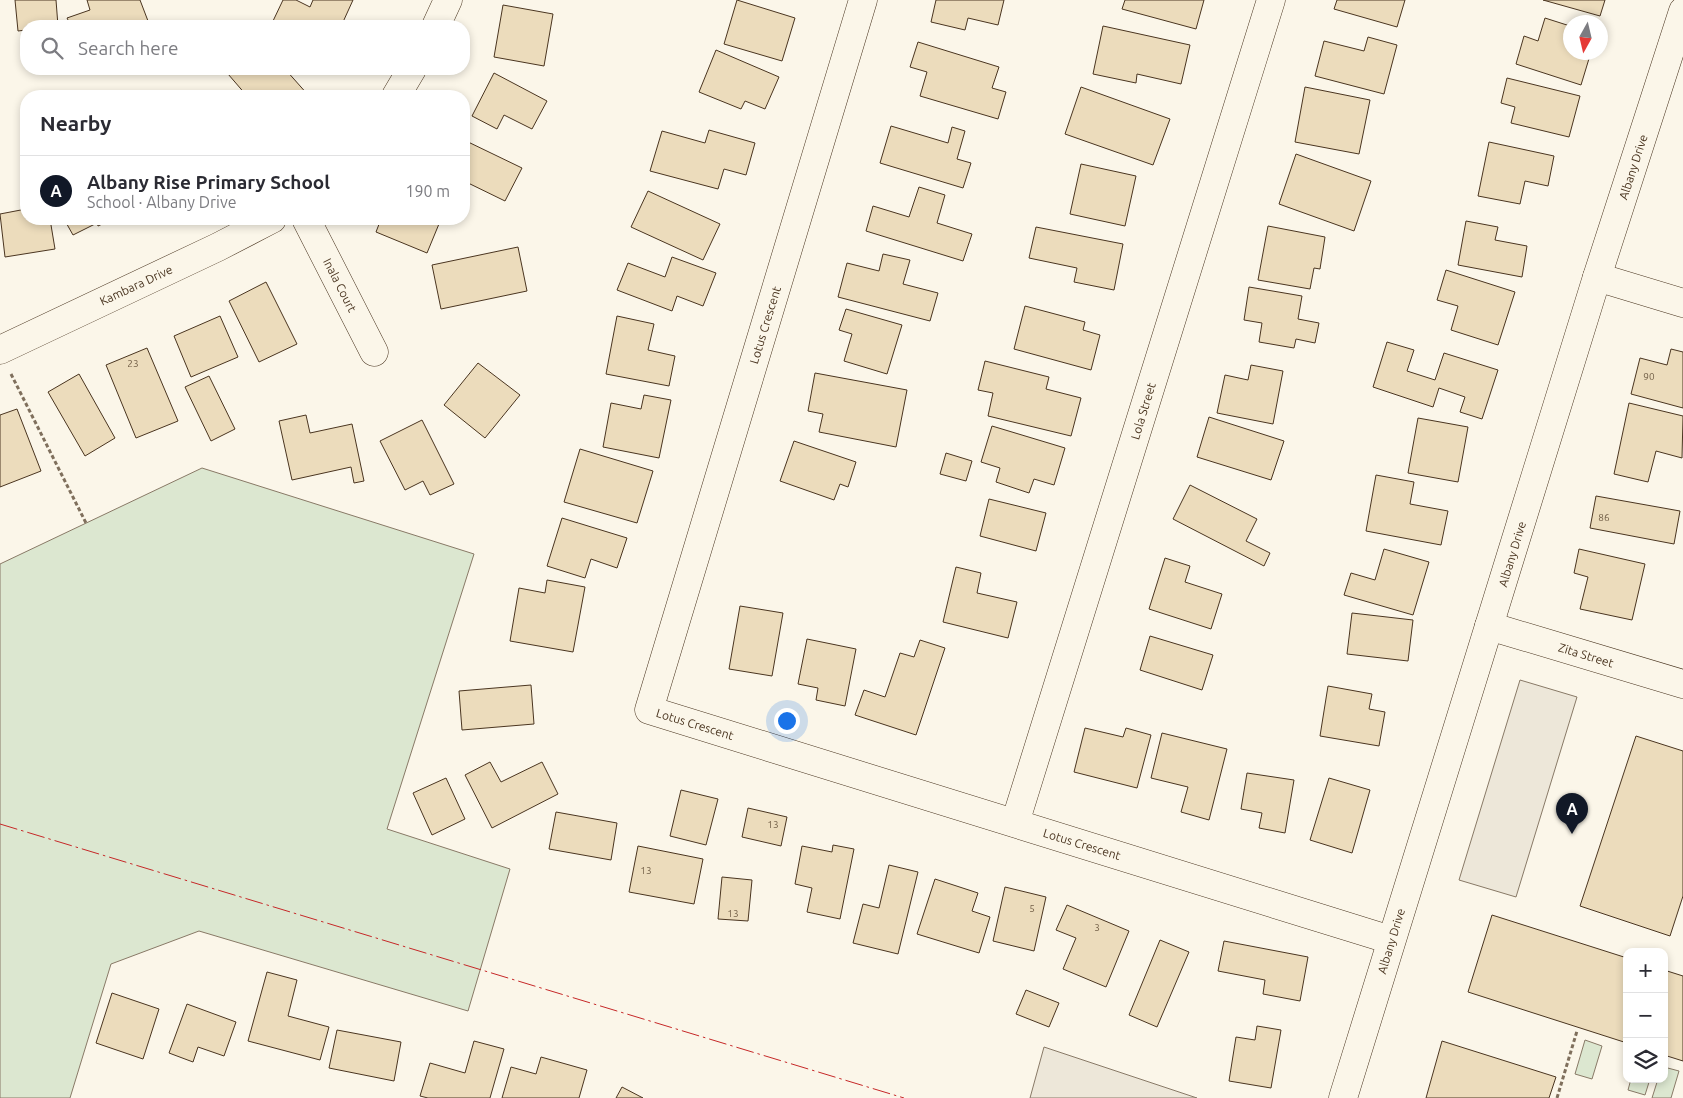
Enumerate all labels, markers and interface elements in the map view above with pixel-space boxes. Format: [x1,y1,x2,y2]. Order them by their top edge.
north arrow [1563,15,1608,60]
search box [20,20,470,75]
icon: search [38,34,66,62]
text: Search here [78,37,178,59]
text: Nearby [40,111,111,135]
street label: Albany Drive [1616,133,1650,201]
text: Albany Rise Primary School [87,171,330,193]
text: A [50,182,62,200]
text: 190 m [405,182,450,200]
text: School · Albany Drive [87,193,237,211]
street label: Inala Court [321,256,359,314]
street label: Kambara Drive [98,262,174,308]
street label: Lotus Crescent [747,285,783,365]
house number: 23 [127,358,139,369]
house number: 90 [1643,371,1655,382]
street label: Lola Street [1128,381,1158,441]
house number: 86 [1598,512,1610,523]
street label: Albany Drive [1496,520,1528,588]
street label: Zita Street [1557,640,1615,670]
street label: Lotus Crescent [655,706,735,742]
your location [774,708,800,734]
pin: A [1556,793,1588,834]
house number: 13 [767,819,779,830]
street label: Lotus Crescent [1042,826,1122,862]
house number: 13 [640,865,652,876]
house number: 5 [1029,903,1035,914]
street label: Albany Drive [1375,907,1407,975]
house number: 13 [727,908,739,919]
house number: 3 [1094,922,1100,933]
map controls [1623,948,1668,1083]
button: + [1623,948,1668,993]
button: − [1623,993,1668,1038]
button: layers [1623,1038,1668,1083]

